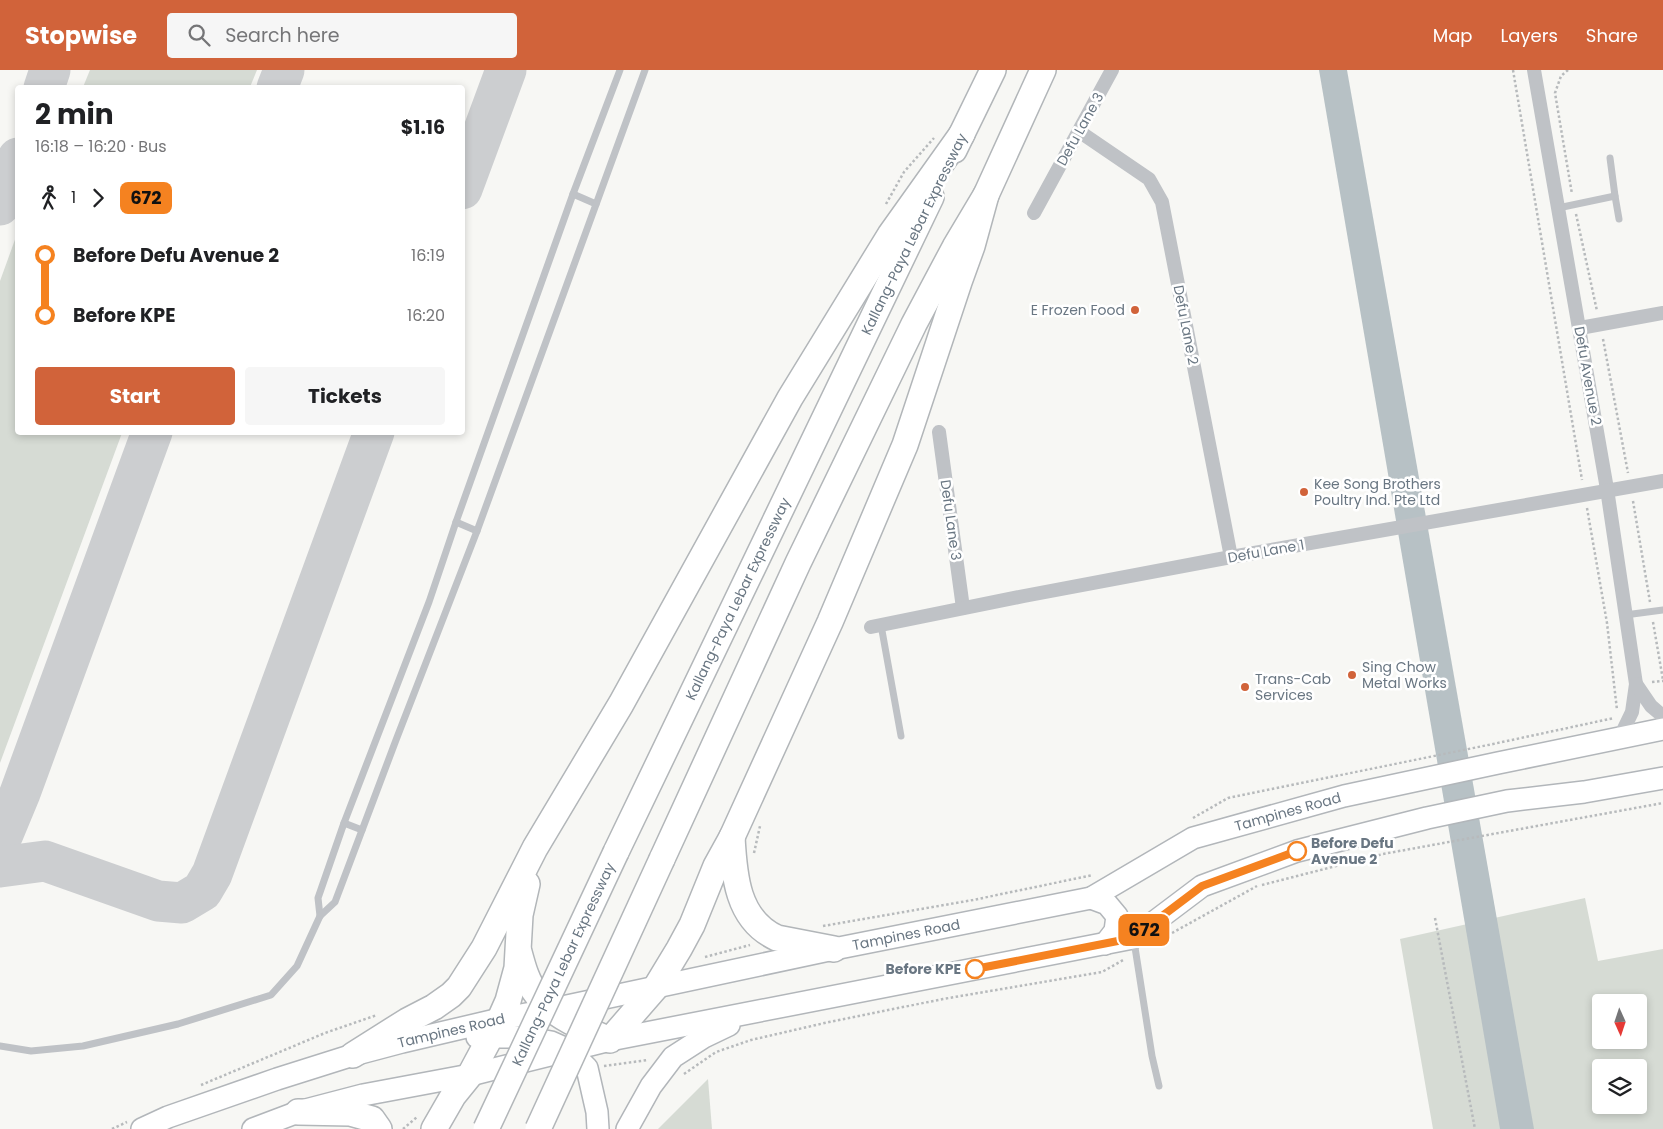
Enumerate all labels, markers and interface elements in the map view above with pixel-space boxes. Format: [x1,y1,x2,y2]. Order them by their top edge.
search box [167,13,517,58]
text: Stopwise [25,19,137,52]
icon: search [185,21,213,49]
text: Search here [225,22,340,49]
text: Map [1433,23,1473,48]
text: Layers [1501,23,1558,48]
text: Share [1586,23,1638,48]
street label: Defu Lane 3 [1052,89,1108,169]
text: 2 min [35,95,114,134]
text: $1.16 [401,114,445,141]
street label: Kallang-Paya Lebar Expressway [856,130,972,338]
text: 16:18 – 16:20 · Bus [35,135,167,158]
icon: walk [35,184,63,212]
icon: forward [84,184,112,212]
text: 672 [130,185,162,210]
text: 1 [71,186,76,209]
text: Before Defu Avenue 2 [73,242,279,269]
text: 16:19 [411,244,445,267]
street label: Defu Lane 2 [1168,283,1204,367]
place label: E Frozen Food [1031,300,1125,320]
text: Before KPE [73,302,175,329]
text: 16:20 [407,304,445,327]
marker: E Frozen Food [1129,304,1141,316]
street label: Defu Avenue 2 [1569,325,1607,427]
button: Start [35,367,235,425]
button: Tickets [245,367,445,425]
place label: Kee Song Brothers Poultry Ind. Pte Ltd [1314,474,1441,510]
street label: Defu Lane 3 [935,478,967,562]
marker: Kee Song Brothers Poultry Ind. Pte Ltd [1298,486,1310,498]
street label: Kallang-Paya Lebar Expressway [681,494,795,703]
street label: Defu Lane 1 [1226,534,1306,568]
place label: Sing Chow Metal Works [1362,657,1447,693]
place label: Trans-Cab Services [1255,669,1331,705]
marker: Sing Chow Metal Works [1346,669,1358,681]
marker: Trans-Cab Services [1239,681,1251,693]
street label: Tampines Road [1232,787,1343,836]
place label: Before Defu Avenue 2 [1311,833,1394,869]
marker: Before Defu Avenue 2 [1287,841,1307,861]
street label: Kallang-Paya Lebar Expressway [507,859,620,1069]
street label: Tampines Road [851,914,962,955]
line badge: 672 [1115,914,1173,946]
text: 672 [1128,917,1160,942]
place label: Before KPE [886,959,961,979]
marker: Before KPE [965,959,985,979]
north arrow [1592,994,1648,1049]
map controls [1592,994,1647,1114]
street label: Tampines Road [395,1008,507,1053]
button: layers [1592,1059,1647,1114]

